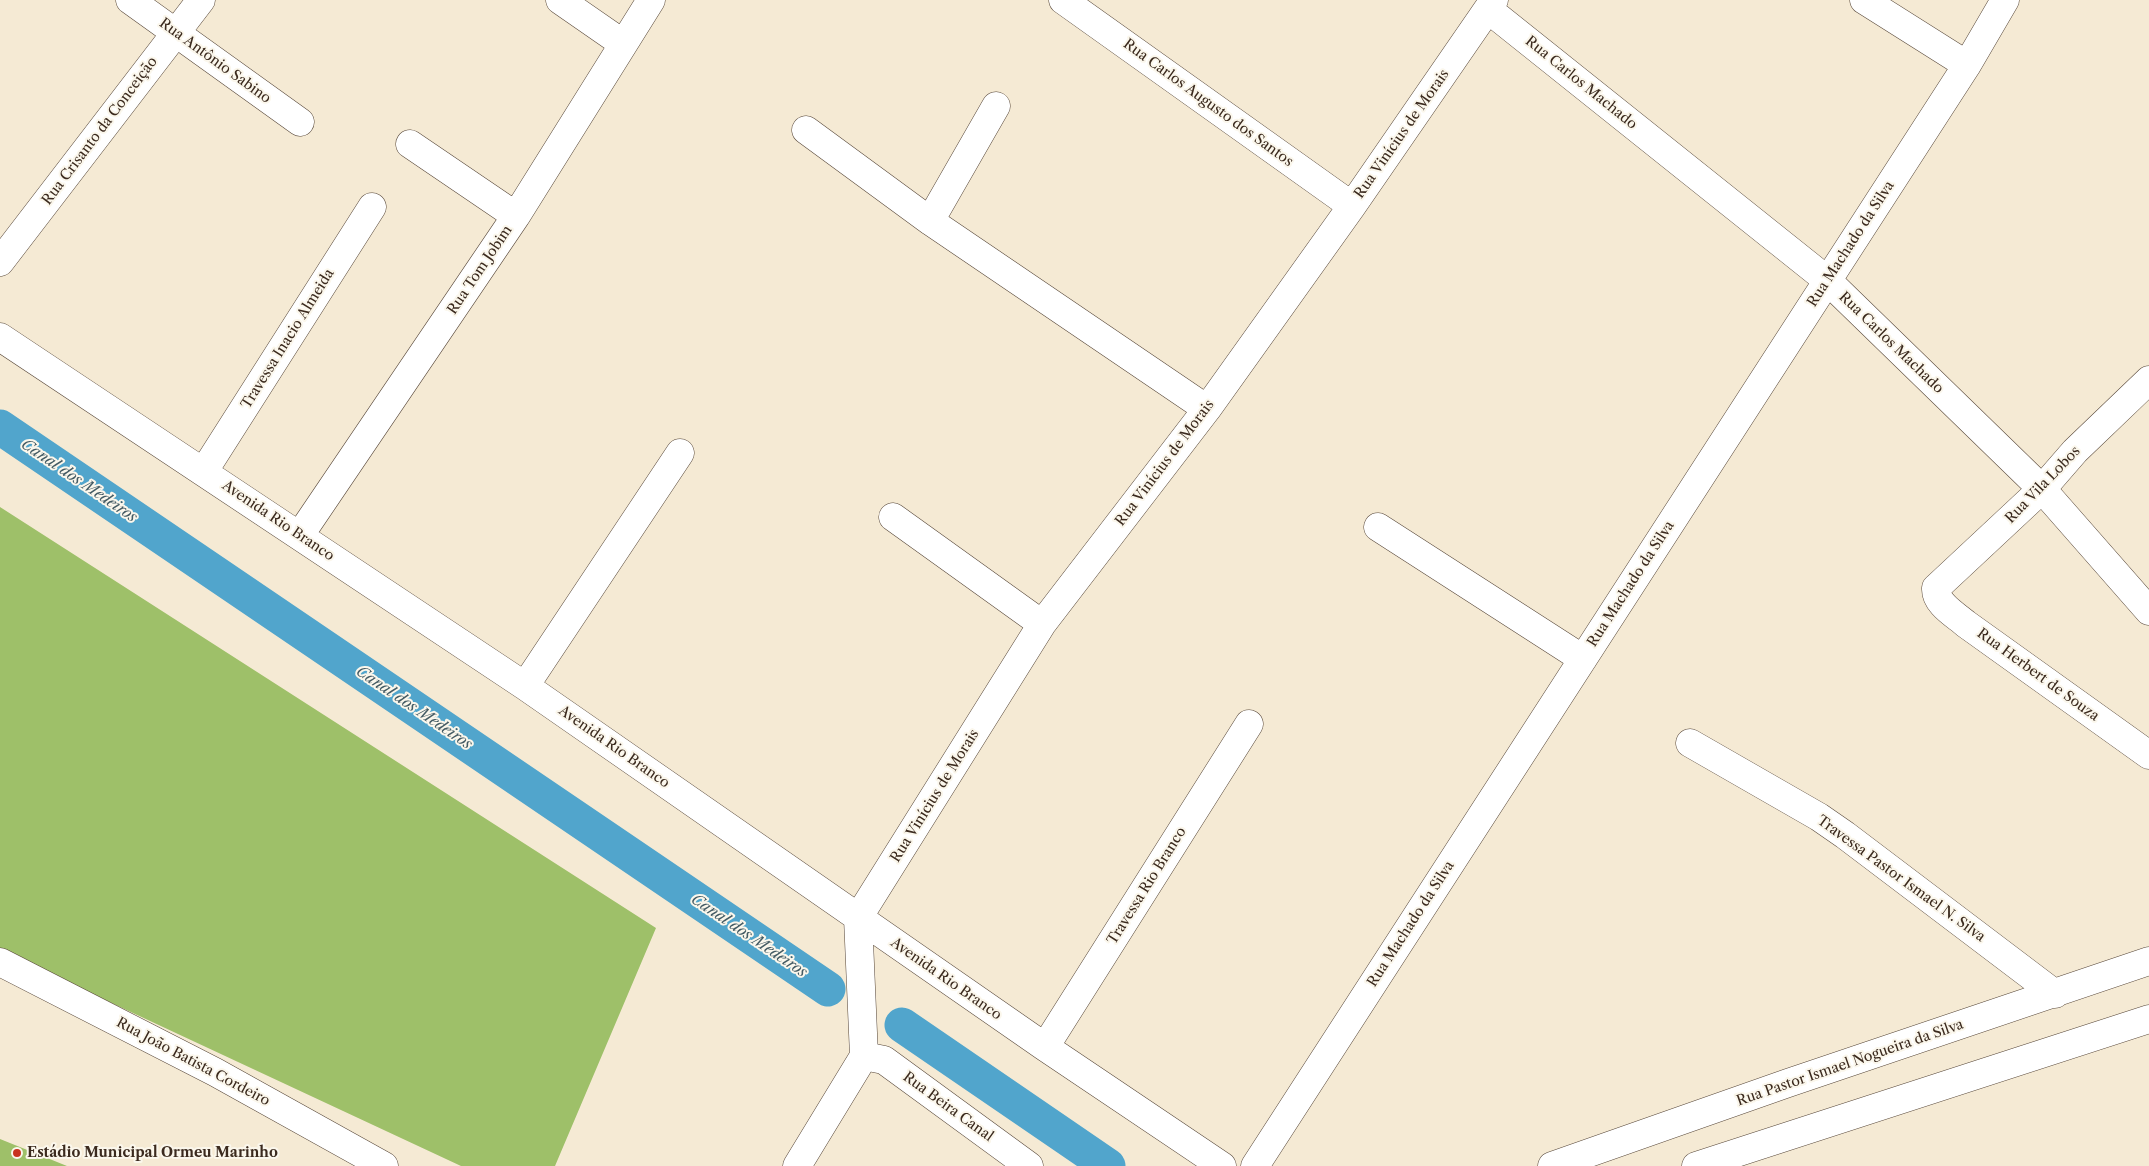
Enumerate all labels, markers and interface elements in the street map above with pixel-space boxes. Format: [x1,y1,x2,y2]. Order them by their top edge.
street label: Rua Antônio Sabino [156,15,274,107]
street label: Rua Carlos Machado [1522,33,1640,133]
street label: Rua Carlos Augusto dos Santos [1120,36,1296,170]
street label: Rua Crisanto da Conceição [39,54,161,208]
street label: Rua Vinícius de Morais [1351,66,1453,202]
street label: Rua Machado da Silva [1804,178,1898,310]
street label: Rua Tom Jobim [444,222,516,318]
street label: Travessa Inacio Almeida [238,266,338,412]
street label: Rua Carlos Machado [1835,289,1947,397]
street label: Rua Vinícius de Morais [1112,397,1218,529]
water label: Canal dos Medeiros [18,435,140,527]
street label: Rua Vila Lobos [2002,443,2084,527]
street label: Avenida Rio Branco [219,477,337,565]
street label: Rua Machado da Silva [1584,518,1678,650]
street label: Rua Herbert de Souza [1974,625,2102,725]
water label: Canal dos Medeiros [353,662,475,754]
street label: Avenida Rio Branco [555,702,673,792]
street label: Rua Vinícius de Morais [887,726,983,866]
street label: Travessa Pastor Ismael N. Silva [1814,812,1988,946]
street label: Travessa Rio Branco [1104,824,1190,948]
street label: Rua Machado da Silva [1364,858,1458,990]
water label: Canal dos Medeiros [688,890,810,982]
street label: Avenida Rio Branco [887,934,1005,1024]
street label: Rua João Batista Cordeiro [113,1014,273,1110]
street label: Rua Pastor Ismael Nogueira da Silva [1734,1016,1966,1110]
street label: Rua Beira Canal [900,1069,996,1145]
place label: Estádio Municipal Ormeu Marinho [27,1145,278,1161]
marker: Estádio Municipal Ormeu Marinho [11,1147,23,1159]

